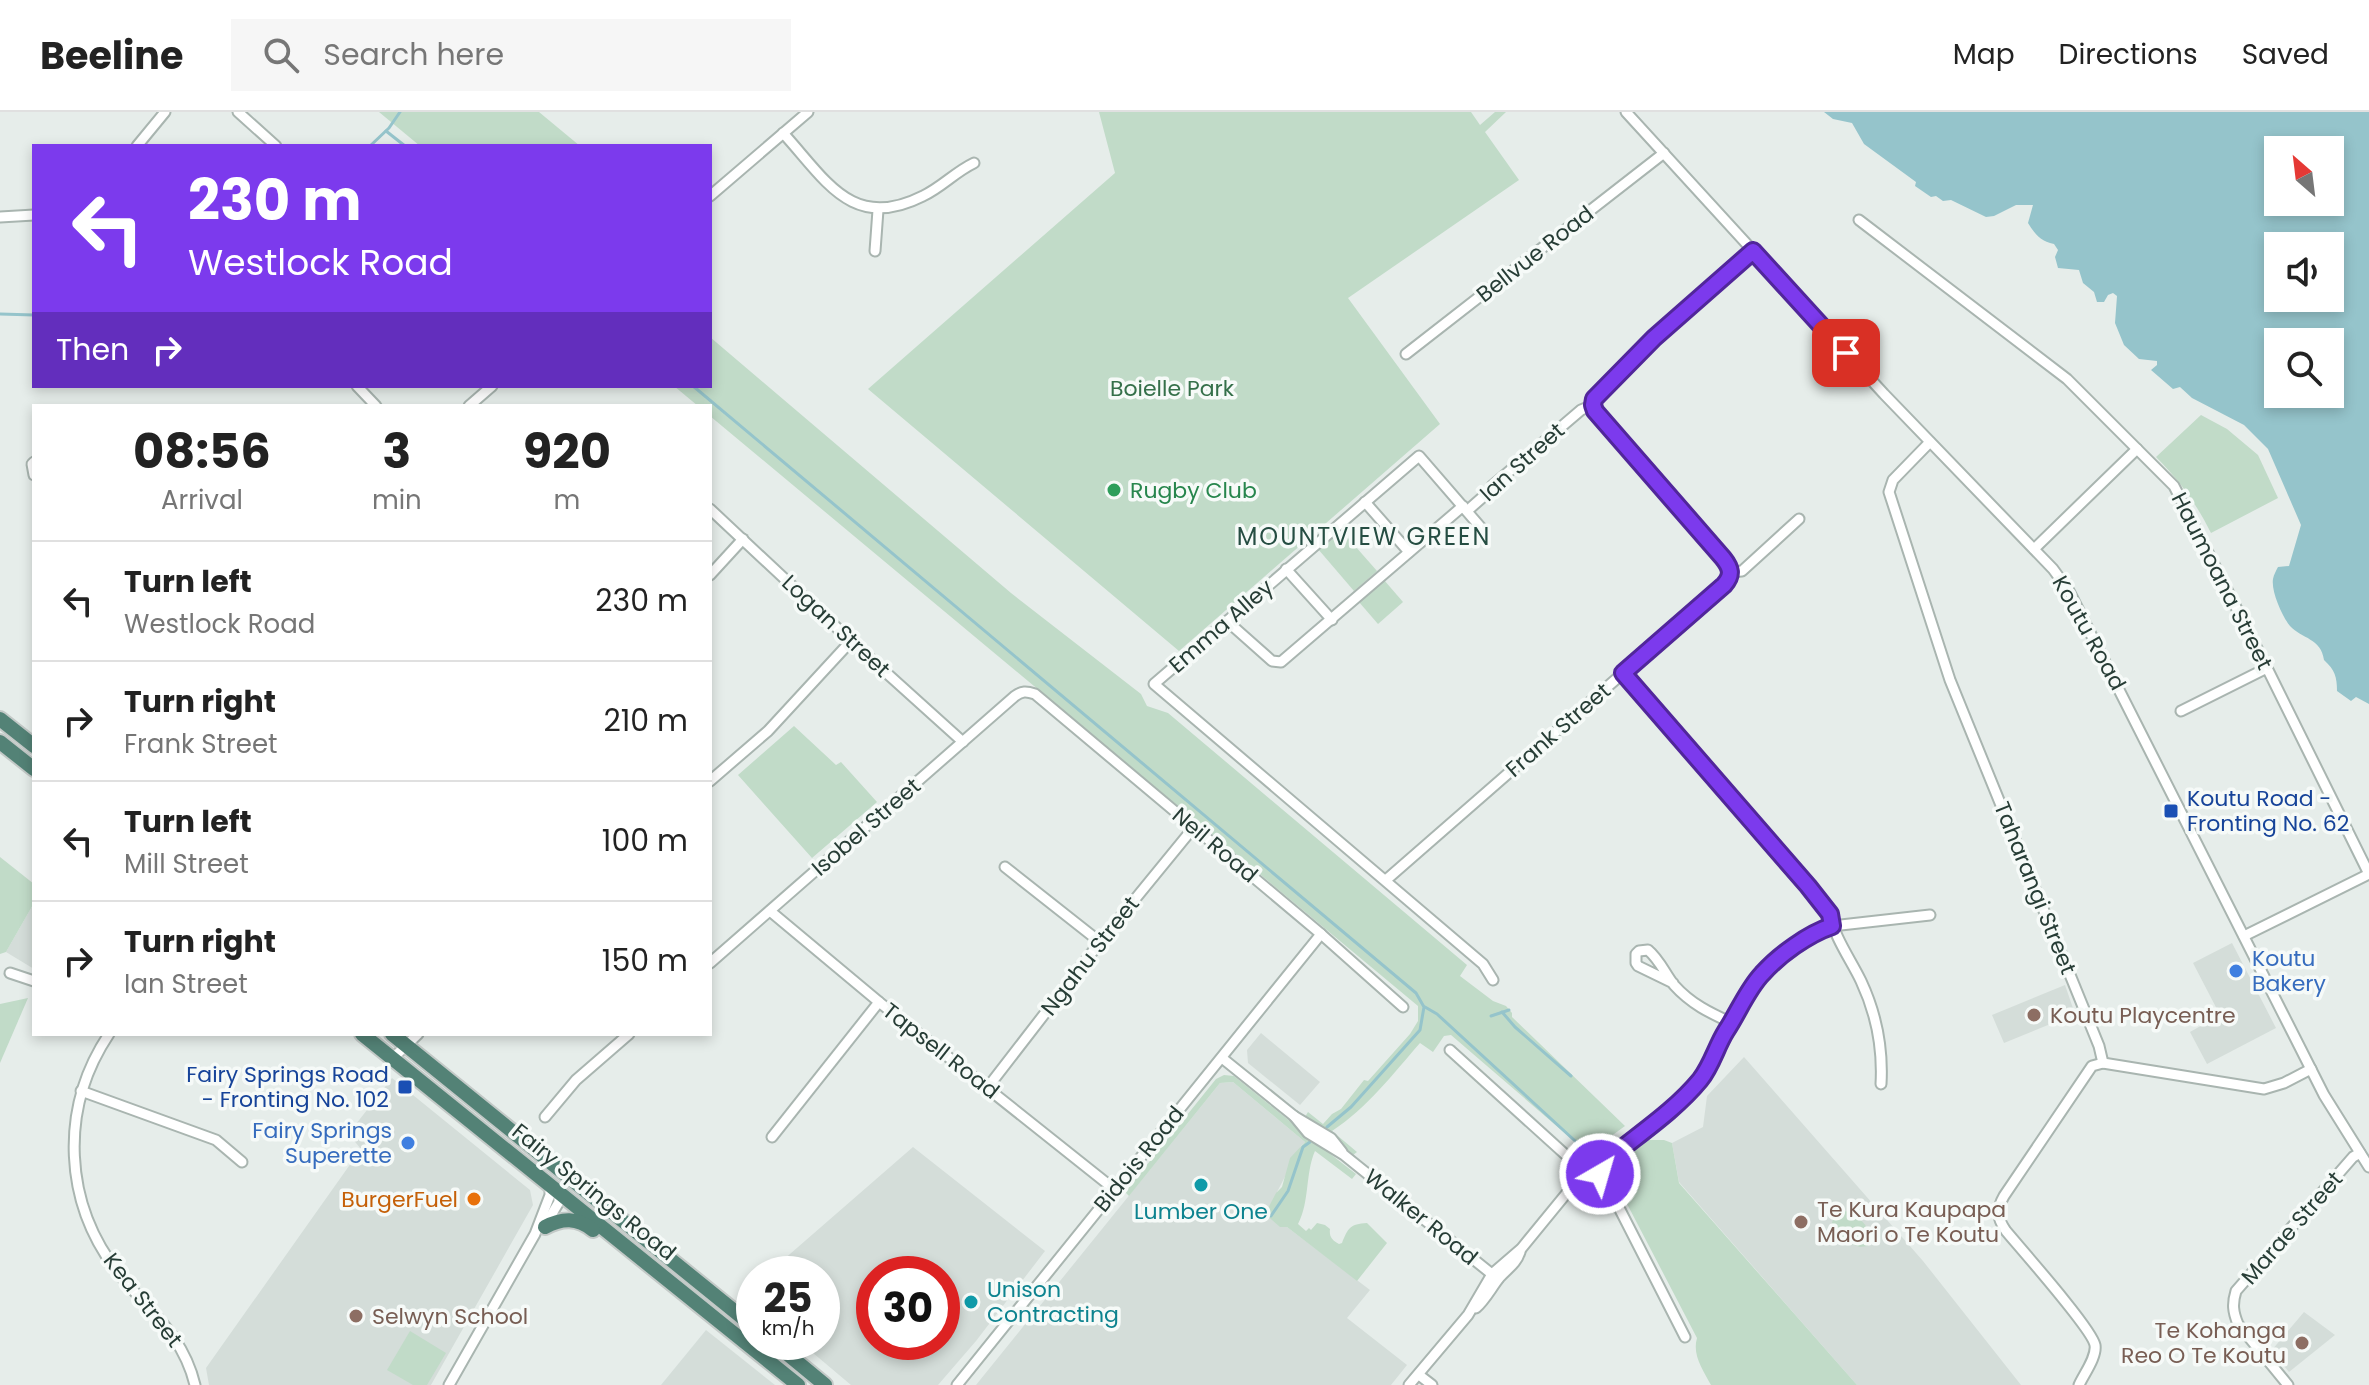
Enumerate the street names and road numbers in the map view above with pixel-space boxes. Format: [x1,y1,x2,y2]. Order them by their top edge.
street label: Bellvue Road [1470,198,1600,310]
street label: Ian Street [1473,415,1571,509]
street label: Haumoana Street [2164,487,2280,675]
street label: Logan Street [775,568,897,684]
street label: Koutu Road [2045,570,2133,696]
street label: Emma Alley [1162,572,1280,680]
street label: Frank Street [1499,676,1617,784]
street label: Isobel Street [805,771,927,883]
street label: Taharangi Street [1986,797,2084,979]
street label: Neil Road [1166,800,1264,890]
street label: Ngahu Street [1034,890,1146,1022]
street label: Tapsell Road [876,995,1006,1107]
street label: Bidois Road [1087,1100,1191,1218]
street label: Fairy Springs Road [505,1116,683,1268]
street label: Walker Road [1358,1162,1484,1272]
street label: Marae Street [2234,1165,2350,1291]
street label: Kea Street [96,1246,190,1354]

